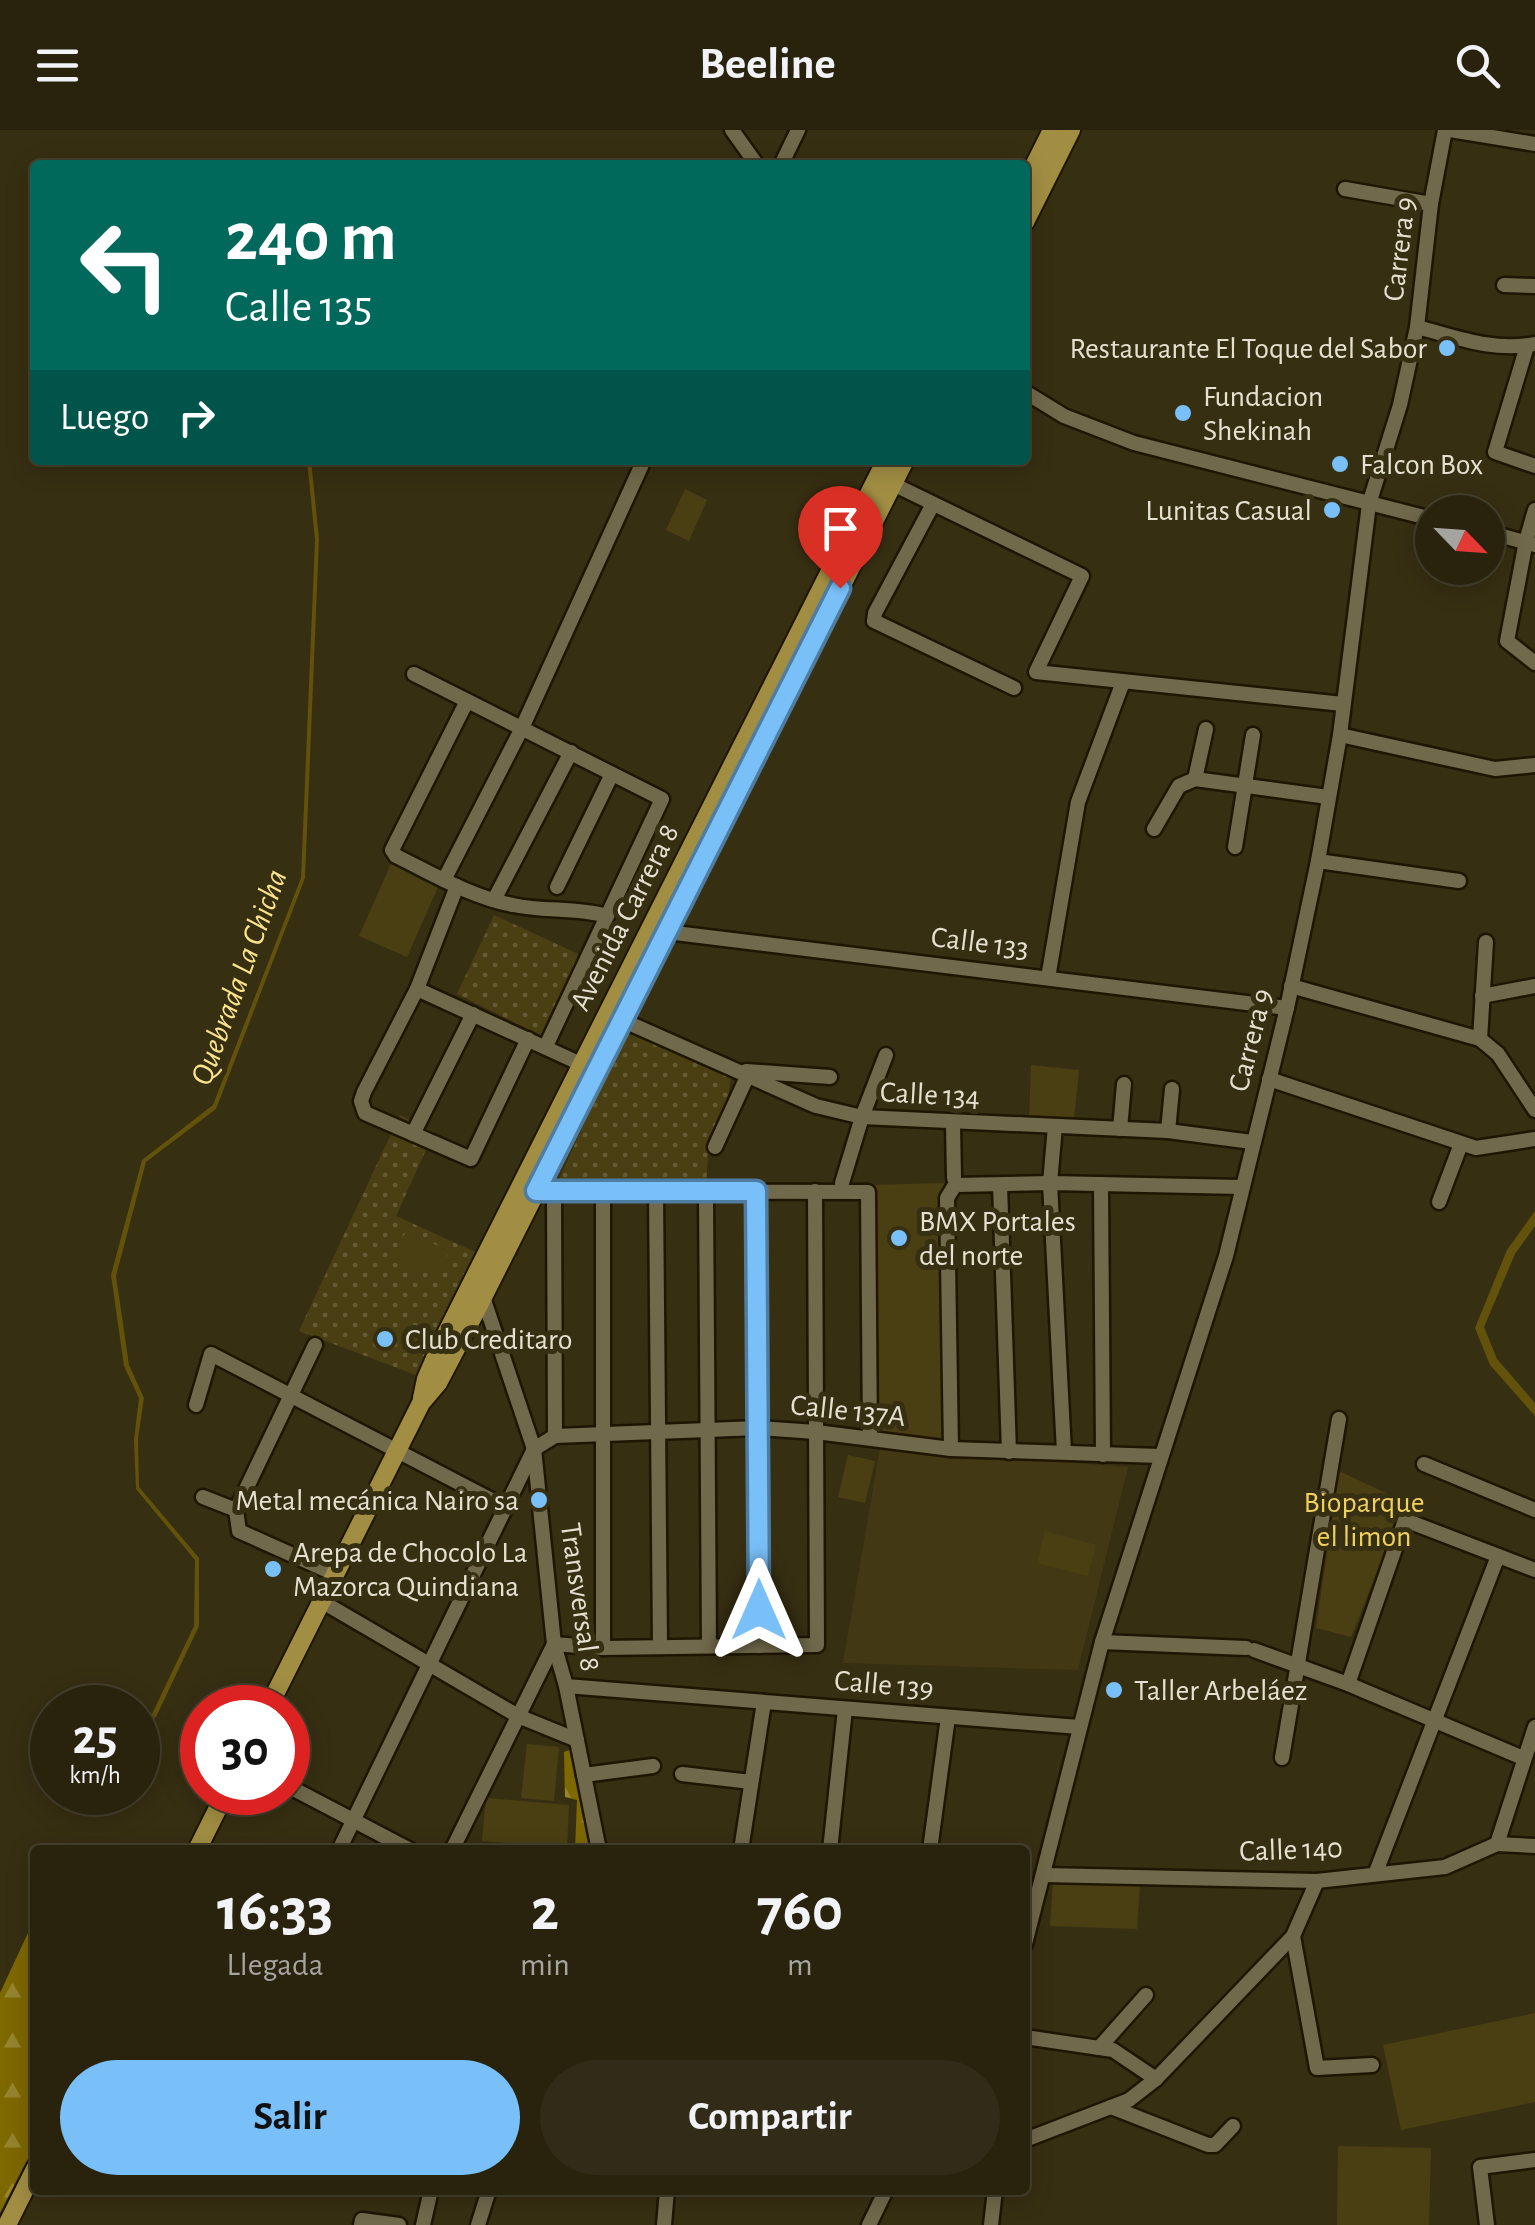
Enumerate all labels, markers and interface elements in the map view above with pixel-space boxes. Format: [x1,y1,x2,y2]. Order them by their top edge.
icon: menu [30,38,85,93]
icon: search [1450,38,1505,93]
text: Beeline [699,42,836,87]
street label: Carrera 9 [1379,195,1421,303]
icon: left [60,200,190,330]
text: 240 m [225,203,397,273]
text: Calle 135 [225,285,372,330]
place label: Restaurante El Toque del Sabor [1069,334,1427,364]
marker: Restaurante El Toque del Sabor [1436,337,1458,359]
place label: Fundacion Shekinah [1203,382,1323,446]
icon: right [169,390,224,445]
text: Luego [60,399,149,437]
marker: Fundacion Shekinah [1172,402,1194,424]
place label: Falcon Box [1360,450,1483,480]
marker: Falcon Box [1329,453,1351,475]
pin [798,486,883,589]
north arrow [1415,495,1505,585]
map controls [1415,495,1505,585]
place label: Lunitas Casual [1145,496,1312,526]
marker: Lunitas Casual [1321,499,1343,521]
icon: arrive [813,501,868,556]
street label: Avenida Carrera 8 [565,819,685,1015]
water label: Quebrada La Chicha [185,865,293,1089]
street label: Calle 133 [929,922,1030,964]
street label: Carrera 9 [1224,986,1278,1095]
street label: Calle 134 [879,1077,981,1113]
place label: BMX Portales del norte [919,1207,1076,1271]
marker: BMX Portales del norte [888,1227,910,1249]
place label: Club Creditaro [405,1325,573,1355]
marker: Club Creditaro [374,1328,396,1350]
street label: Calle 137A [789,1390,907,1432]
place label: Metal mecánica Nairo sa [236,1486,519,1516]
park label: Bioparque el limon [1304,1488,1425,1552]
marker: Metal mecánica Nairo sa [528,1489,550,1511]
street label: Transversal 8 [555,1521,605,1673]
place label: Arepa de Chocolo La Mazorca Quindiana [293,1538,528,1602]
marker: Arepa de Chocolo La Mazorca Quindiana [262,1558,284,1580]
position arrow [707,1558,811,1662]
street label: Calle 139 [833,1666,935,1704]
place label: Taller Arbeláez [1134,1676,1307,1706]
marker: Taller Arbeláez [1103,1679,1125,1701]
speed limit sign: 30 [180,1685,310,1815]
text: 25 [72,1713,118,1763]
text: km/h [69,1763,121,1788]
street label: Calle 140 [1239,1833,1343,1867]
text: 16:33 [217,1881,333,1941]
text: 2 [531,1881,559,1941]
text: 760 [757,1881,843,1941]
text: Llegada [227,1949,323,1981]
text: min [520,1949,570,1981]
text: m [787,1949,813,1981]
button: Salir [60,2060,520,2175]
button: Compartir [540,2060,1000,2175]

